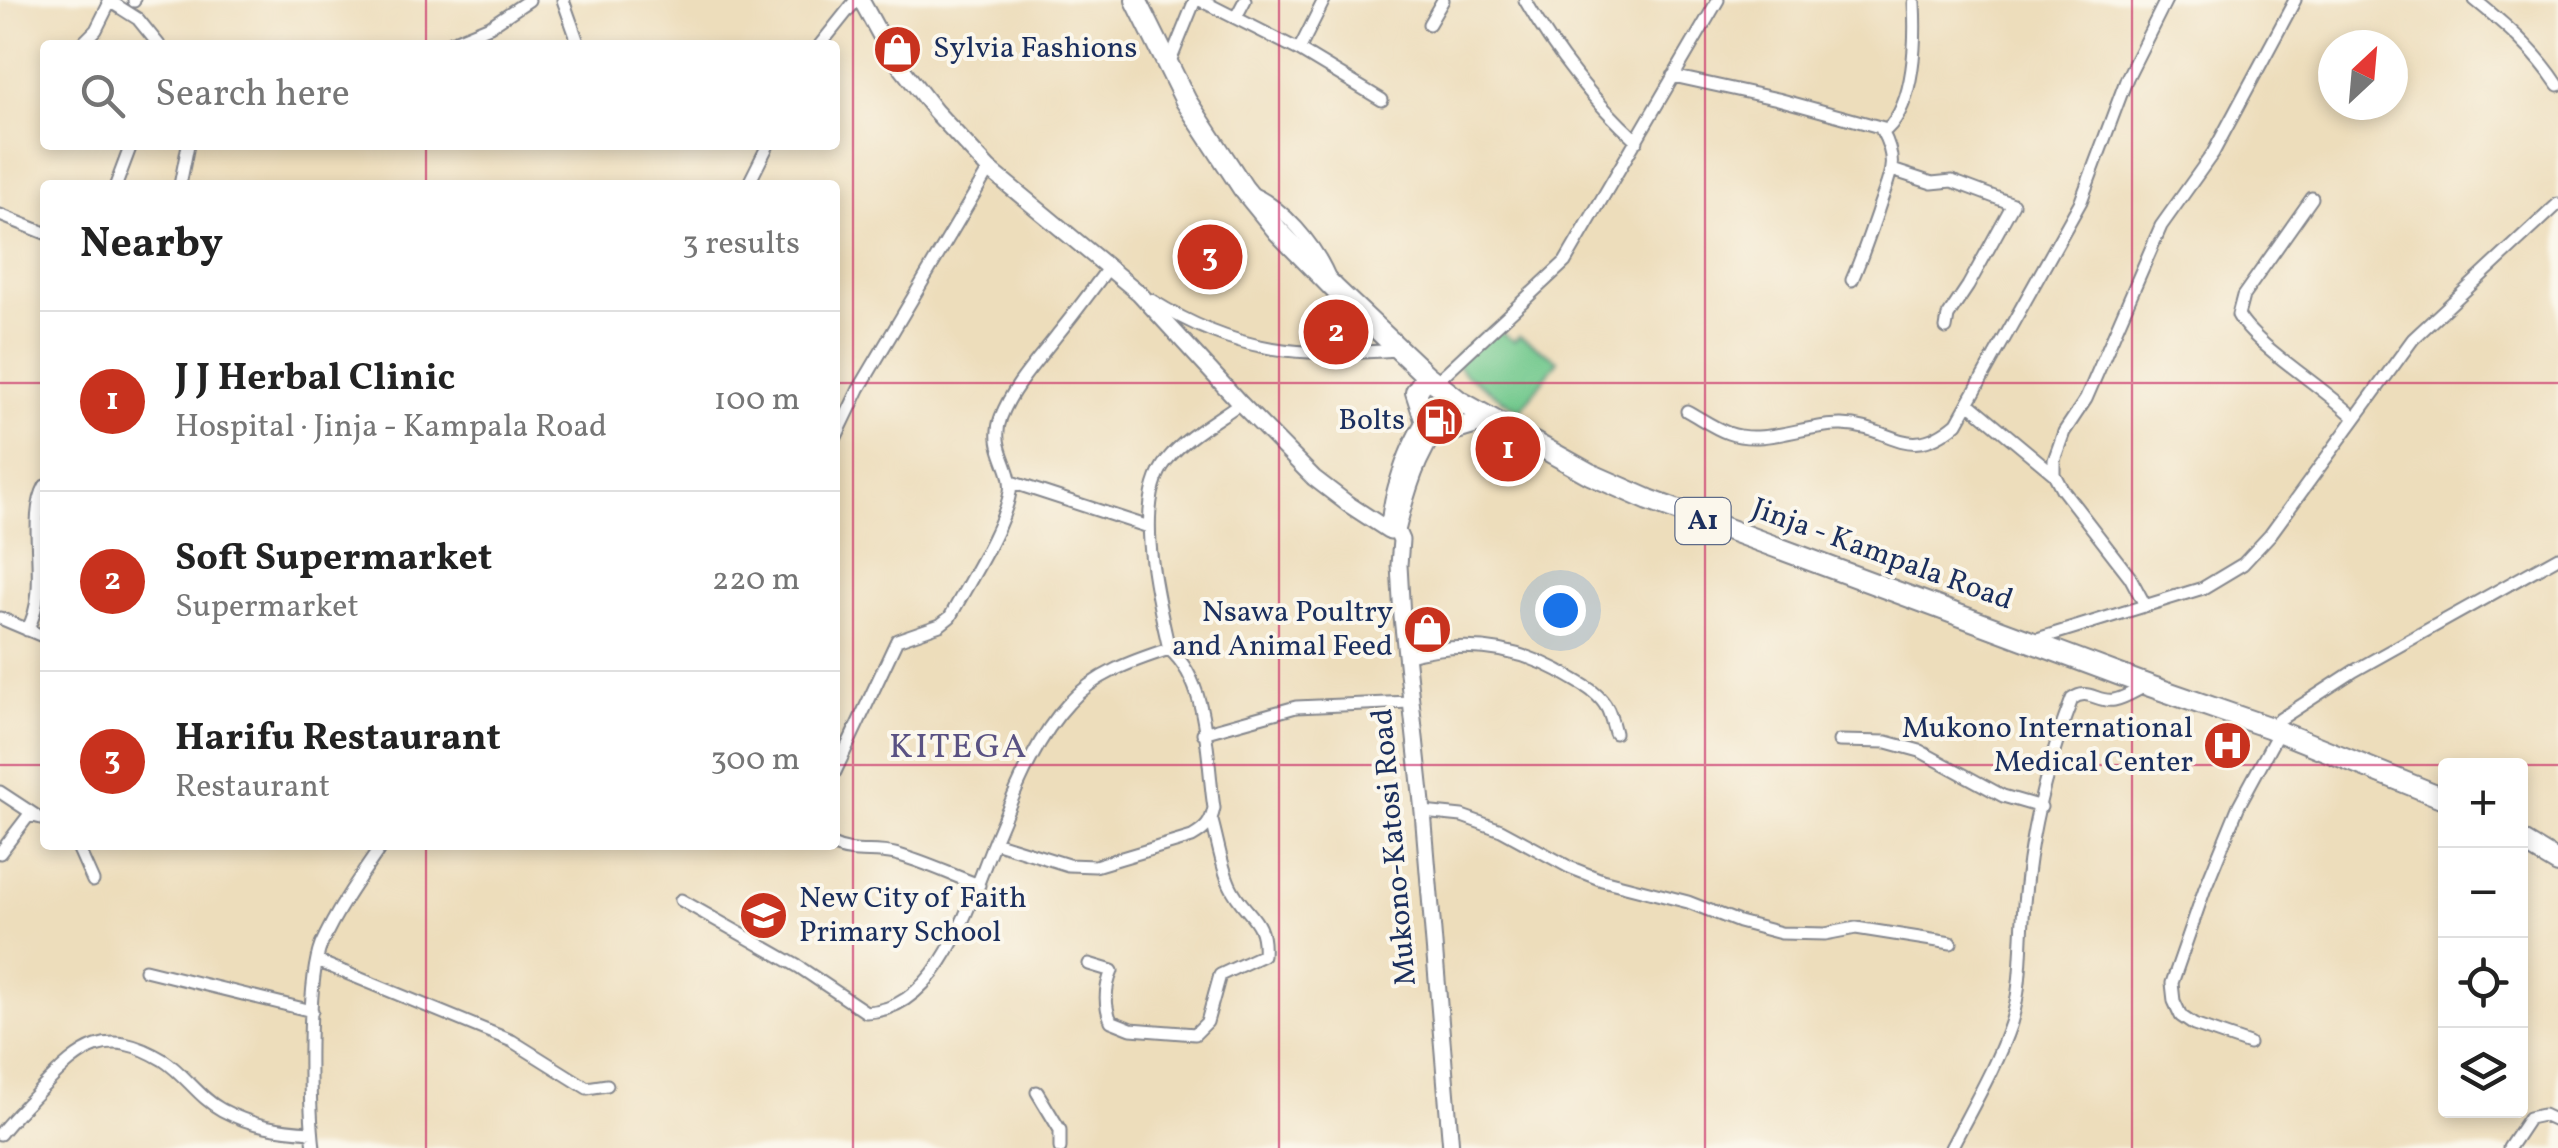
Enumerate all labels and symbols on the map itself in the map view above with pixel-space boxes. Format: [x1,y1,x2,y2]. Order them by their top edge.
shop icon: Sylvia Fashions [872,23,924,75]
place label: Sylvia Fashions [933,28,1137,70]
north arrow [2318,30,2408,120]
pin: 3 [1178,220,1242,294]
pin: 2 [1304,294,1368,370]
fuel station icon: Bolts [1414,395,1466,447]
place label: Bolts [1338,400,1405,442]
pin: 1 [1476,412,1540,486]
street label: Jinja - Kampala Road [1745,488,2019,622]
road number: A1 [1676,498,1730,544]
your location [1535,585,1586,636]
place label: Nsawa Poultry and Animal Feed [1172,592,1393,668]
shop icon: Nsawa Poultry and Animal Feed [1402,604,1454,656]
street label: Mukono-Katosi Road [1362,707,1428,987]
place label: Mukono International Medical Center [1902,708,2193,784]
hospital icon: Mukono International Medical Center [2202,720,2254,772]
district label: KITEGA [889,724,1029,772]
place label: New City of Faith Primary School [799,878,1027,954]
school or university icon: New City of Faith Primary School [738,890,790,942]

